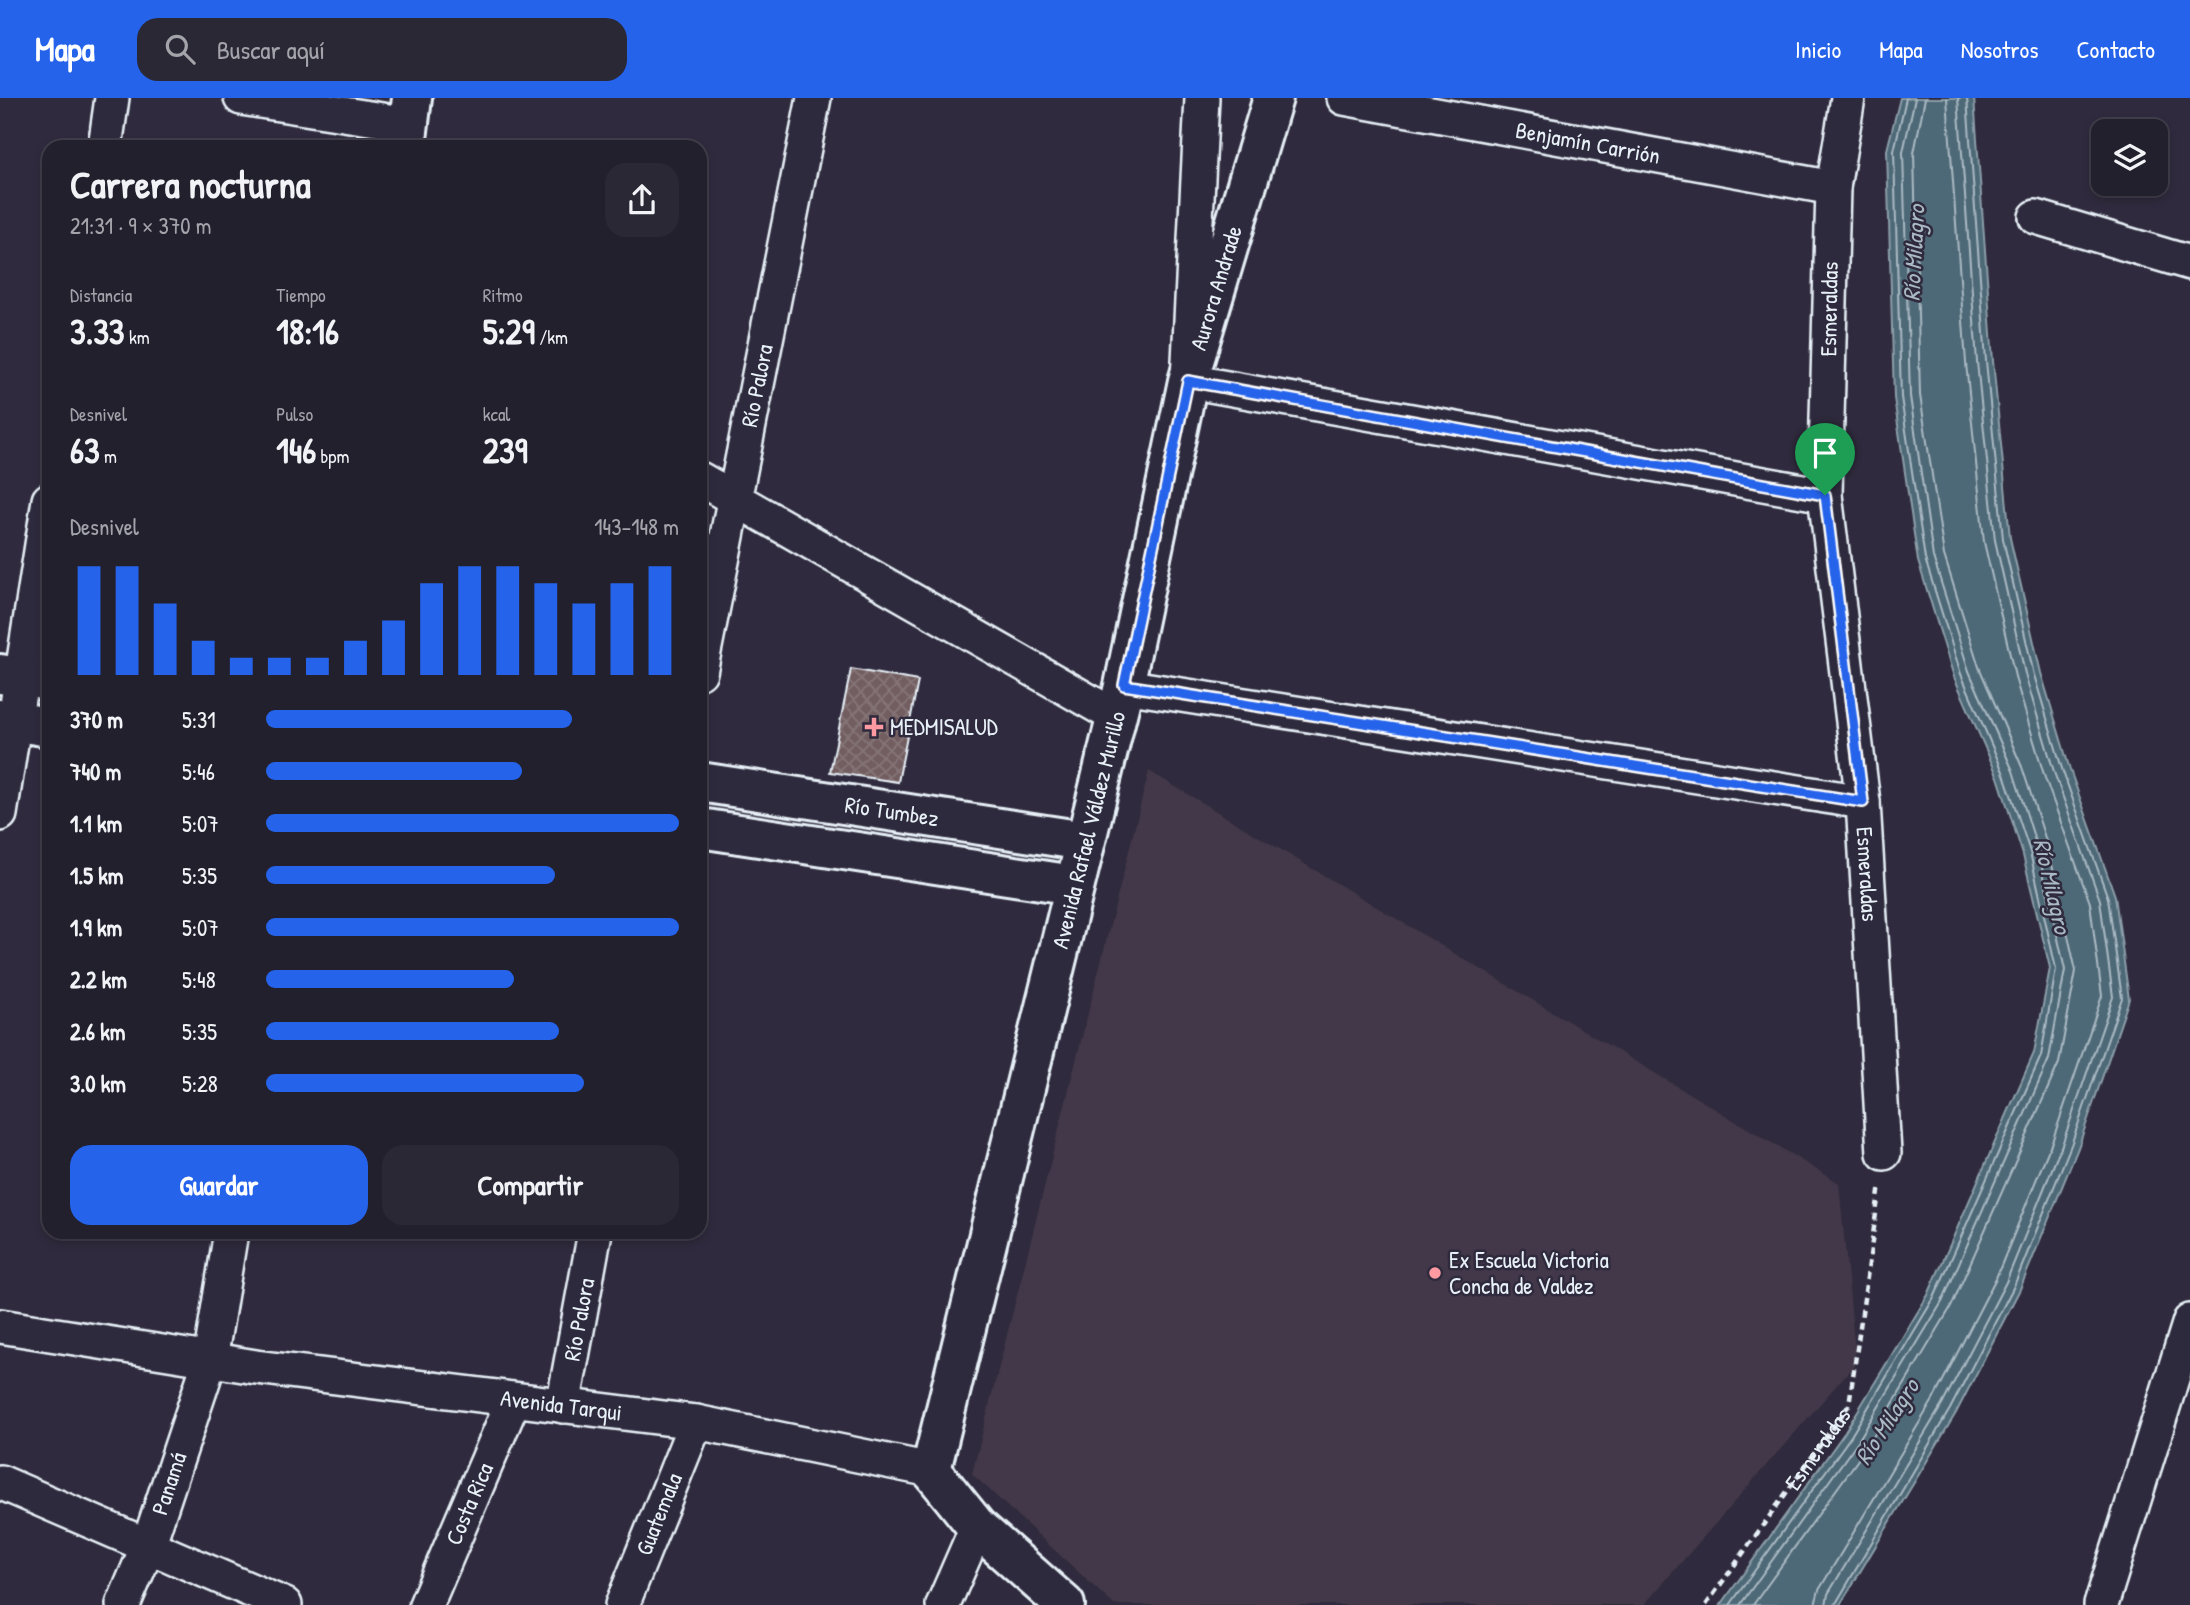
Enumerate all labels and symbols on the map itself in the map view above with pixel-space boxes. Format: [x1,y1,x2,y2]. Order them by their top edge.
street label: Benjamín Carrión [1513,114,1663,171]
water label: Río Milagro [1894,202,1933,302]
street label: Aurora Andrade [1182,222,1249,354]
street label: Esmeraldas [1812,261,1845,357]
street label: Río Palora [733,341,780,430]
pin [1795,423,1855,495]
street label: Avenida Rafael Váldez Murillo [1044,708,1132,952]
place label: MEDMISALUD [890,711,998,742]
marker: MEDMISALUD [864,717,884,737]
street label: Río Tumbez [843,788,941,833]
street label: Esmeraldas [1850,826,1886,922]
water label: Río Milagro [2026,835,2080,939]
place label: Ex Escuela Victoria Concha de Valdez [1449,1244,1609,1301]
marker: Ex Escuela Victoria Concha de Valdez [1427,1265,1443,1281]
street label: Río Palora [556,1275,601,1363]
water label: Río Milagro [1846,1370,1928,1471]
street label: Avenida Tarqui [499,1382,624,1428]
street label: Esmeraldas [1777,1401,1858,1496]
street label: Panamá [144,1448,193,1519]
street label: Costa Rica [437,1458,500,1550]
street label: Guatemala [628,1468,689,1560]

